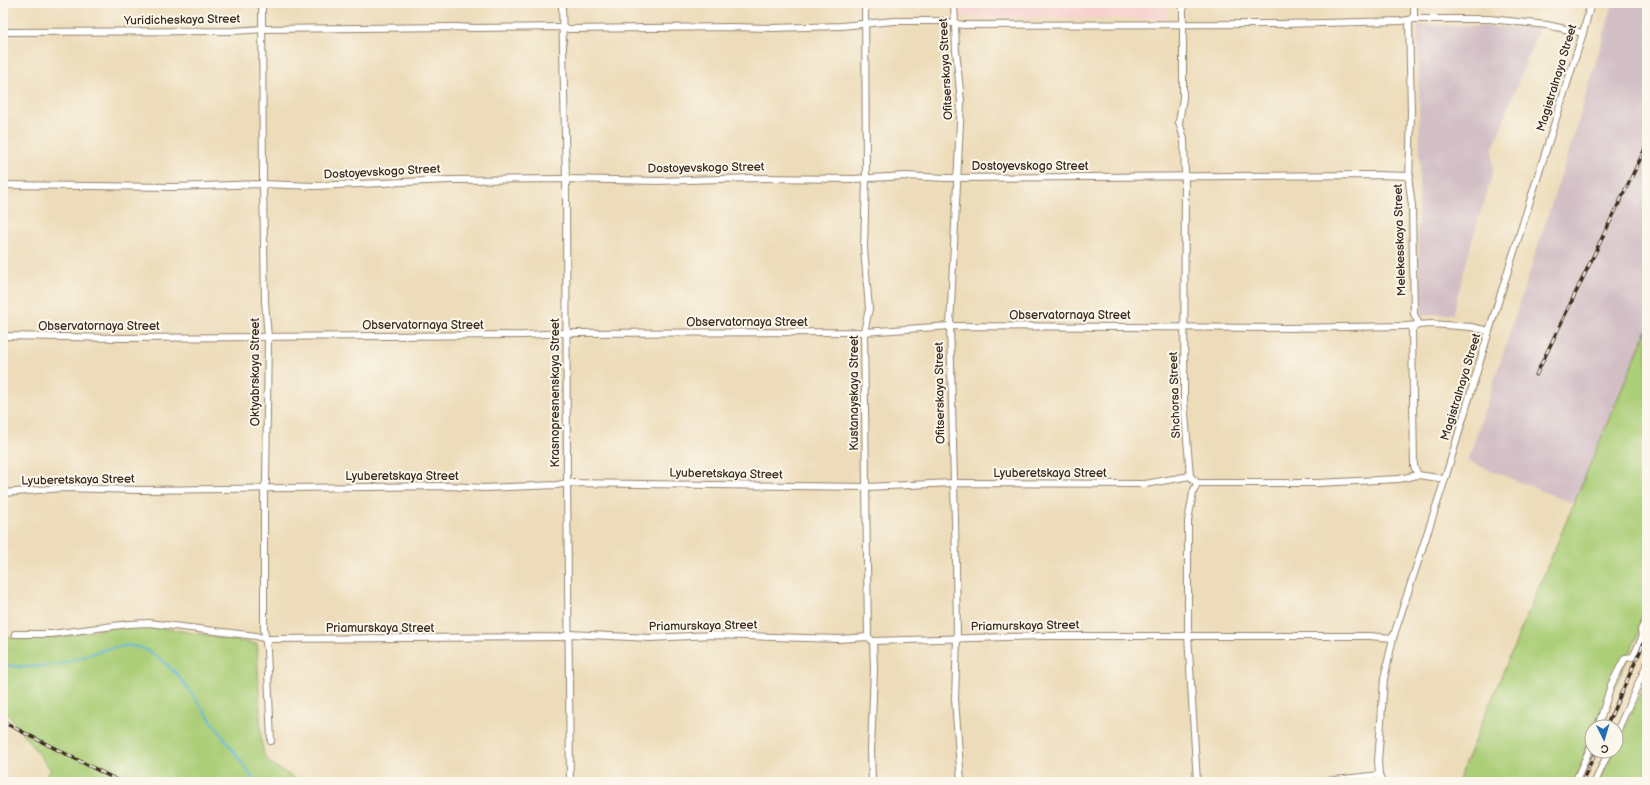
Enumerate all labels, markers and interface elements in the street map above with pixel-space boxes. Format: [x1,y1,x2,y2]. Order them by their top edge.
street label: Yuridicheskaya Street [123,11,241,29]
street label: Ofitserskaya Street [936,17,956,120]
street label: Magistralnaya Street [1534,22,1581,133]
street label: Dostoyevskogo Street [647,159,765,177]
street label: Dostoyevskogo Street [972,159,1089,174]
street label: Dostoyevskogo Street [323,161,441,183]
street label: Melekesskaya Street [1391,183,1409,296]
street label: Observatornaya Street [1009,308,1131,323]
street label: Observatornaya Street [686,315,808,330]
street label: Oktyabrskaya Street [248,318,263,426]
street label: Observatornaya Street [362,318,484,333]
street label: Krasnopresnenskaya Street [548,318,563,468]
street label: Observatornaya Street [38,319,160,334]
street label: Magistralnaya Street [1438,331,1485,442]
street label: Kustanayskaya Street [847,335,862,451]
street label: Ofitserskaya Street [932,341,948,444]
street label: Shchorsa Street [1166,351,1184,439]
street label: Lyuberetskaya Street [669,466,783,482]
street label: Lyuberetskaya Street [993,466,1107,481]
street label: Lyuberetskaya Street [345,469,459,484]
street label: Lyuberetskaya Street [21,472,135,488]
street label: Priamurskaya Street [649,618,758,634]
street label: Priamurskaya Street [971,618,1080,634]
street label: Priamurskaya Street [326,621,435,636]
north arrow [1584,719,1624,759]
text: С [1600,742,1609,755]

